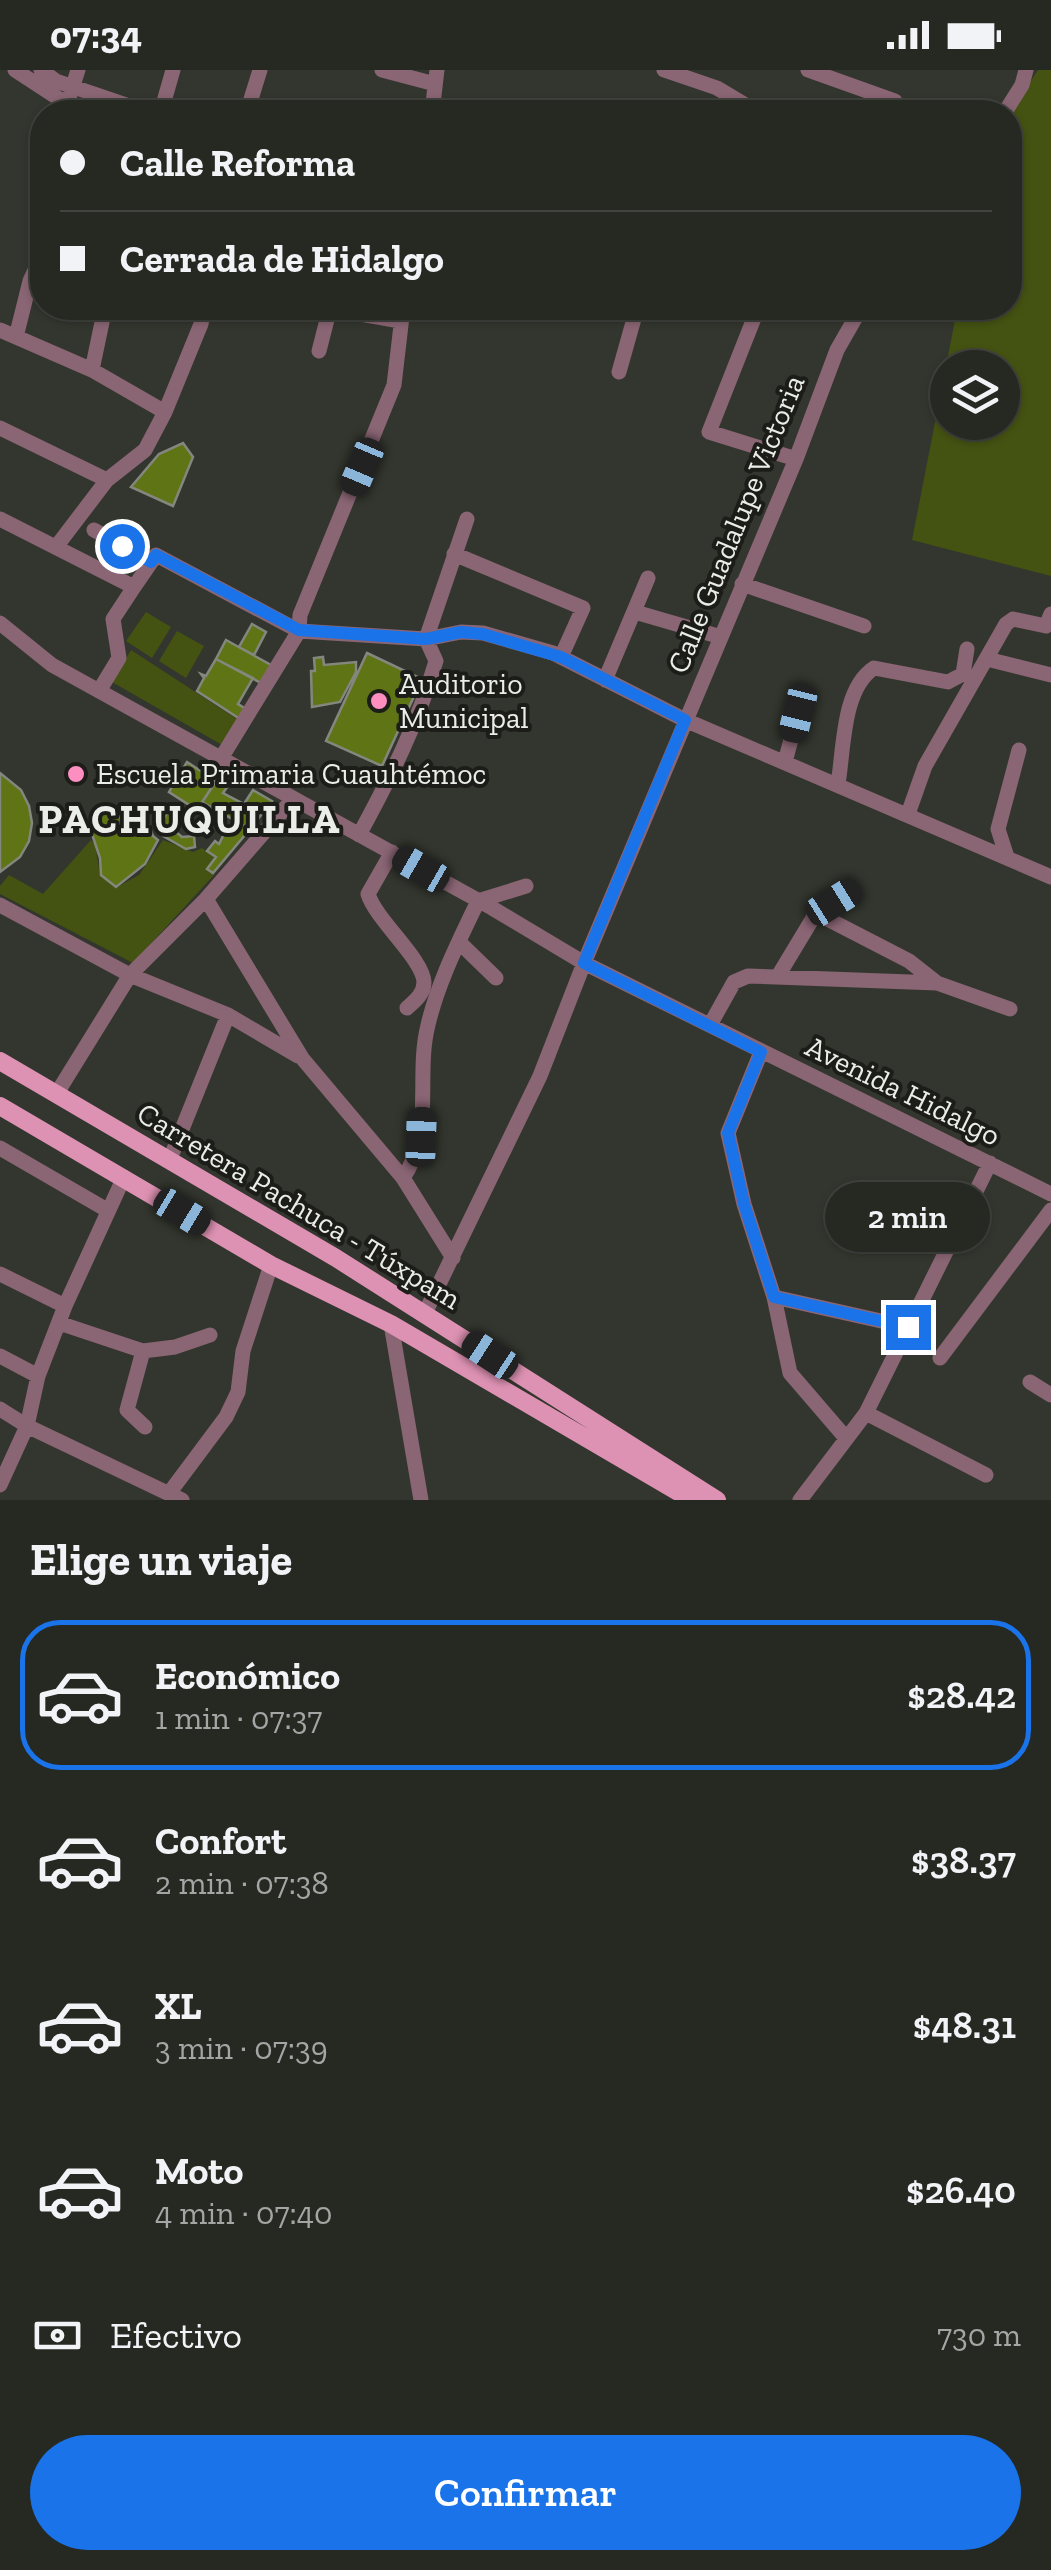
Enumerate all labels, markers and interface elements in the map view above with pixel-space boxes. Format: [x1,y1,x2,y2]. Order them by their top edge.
text: 07:34 [50,12,142,58]
text: Calle Reforma [120,140,355,186]
text: Cerrada de Hidalgo [120,236,444,282]
map controls [930,350,1020,440]
button: layers [930,350,1020,440]
street label: Calle Guadalupe Victoria [660,370,812,678]
car [336,434,388,500]
route start [100,524,145,569]
place label: Auditorio Municipal [399,666,529,736]
car [776,680,820,746]
marker: Auditorio Municipal [368,690,390,712]
place label: Escuela Primaria Cuauhtémoc [96,756,486,792]
marker: Escuela Primaria Cuauhtémoc [65,763,87,785]
district label: PACHUQUILLA [38,795,342,843]
car [388,841,454,897]
car [801,873,867,931]
street label: Avenida Hidalgo [800,1028,1006,1154]
street label: Carretera Pachuca - Túxpam [131,1095,467,1317]
car [405,1106,437,1168]
callout: 2 min [826,1182,990,1252]
car [149,1184,215,1240]
text: 2 min [868,1198,947,1236]
route end [886,1305,931,1350]
car [457,1326,523,1384]
text: Elige un viaje [30,1533,292,1587]
icon: car [35,1650,125,1740]
text: Económico [155,1653,340,1699]
text: $28.42 [907,1672,1016,1718]
text: 1 min · 07:37 [155,1699,322,1737]
icon: car [35,1815,125,1905]
text: Confort [155,1818,286,1864]
text: $38.37 [911,1837,1016,1883]
text: 2 min · 07:38 [155,1864,329,1902]
icon: car [35,1980,125,2070]
text: XL [155,1983,202,2029]
text: $48.31 [913,2002,1016,2048]
text: 3 min · 07:39 [155,2029,328,2067]
icon: car [35,2145,125,2235]
text: Moto [155,2148,243,2194]
text: $26.40 [906,2167,1016,2213]
text: 4 min · 07:40 [155,2194,332,2232]
icon: cash [30,2308,85,2363]
text: Efectivo [110,2312,242,2358]
text: 730 m [937,2316,1021,2354]
button: Confirmar [30,2435,1021,2550]

